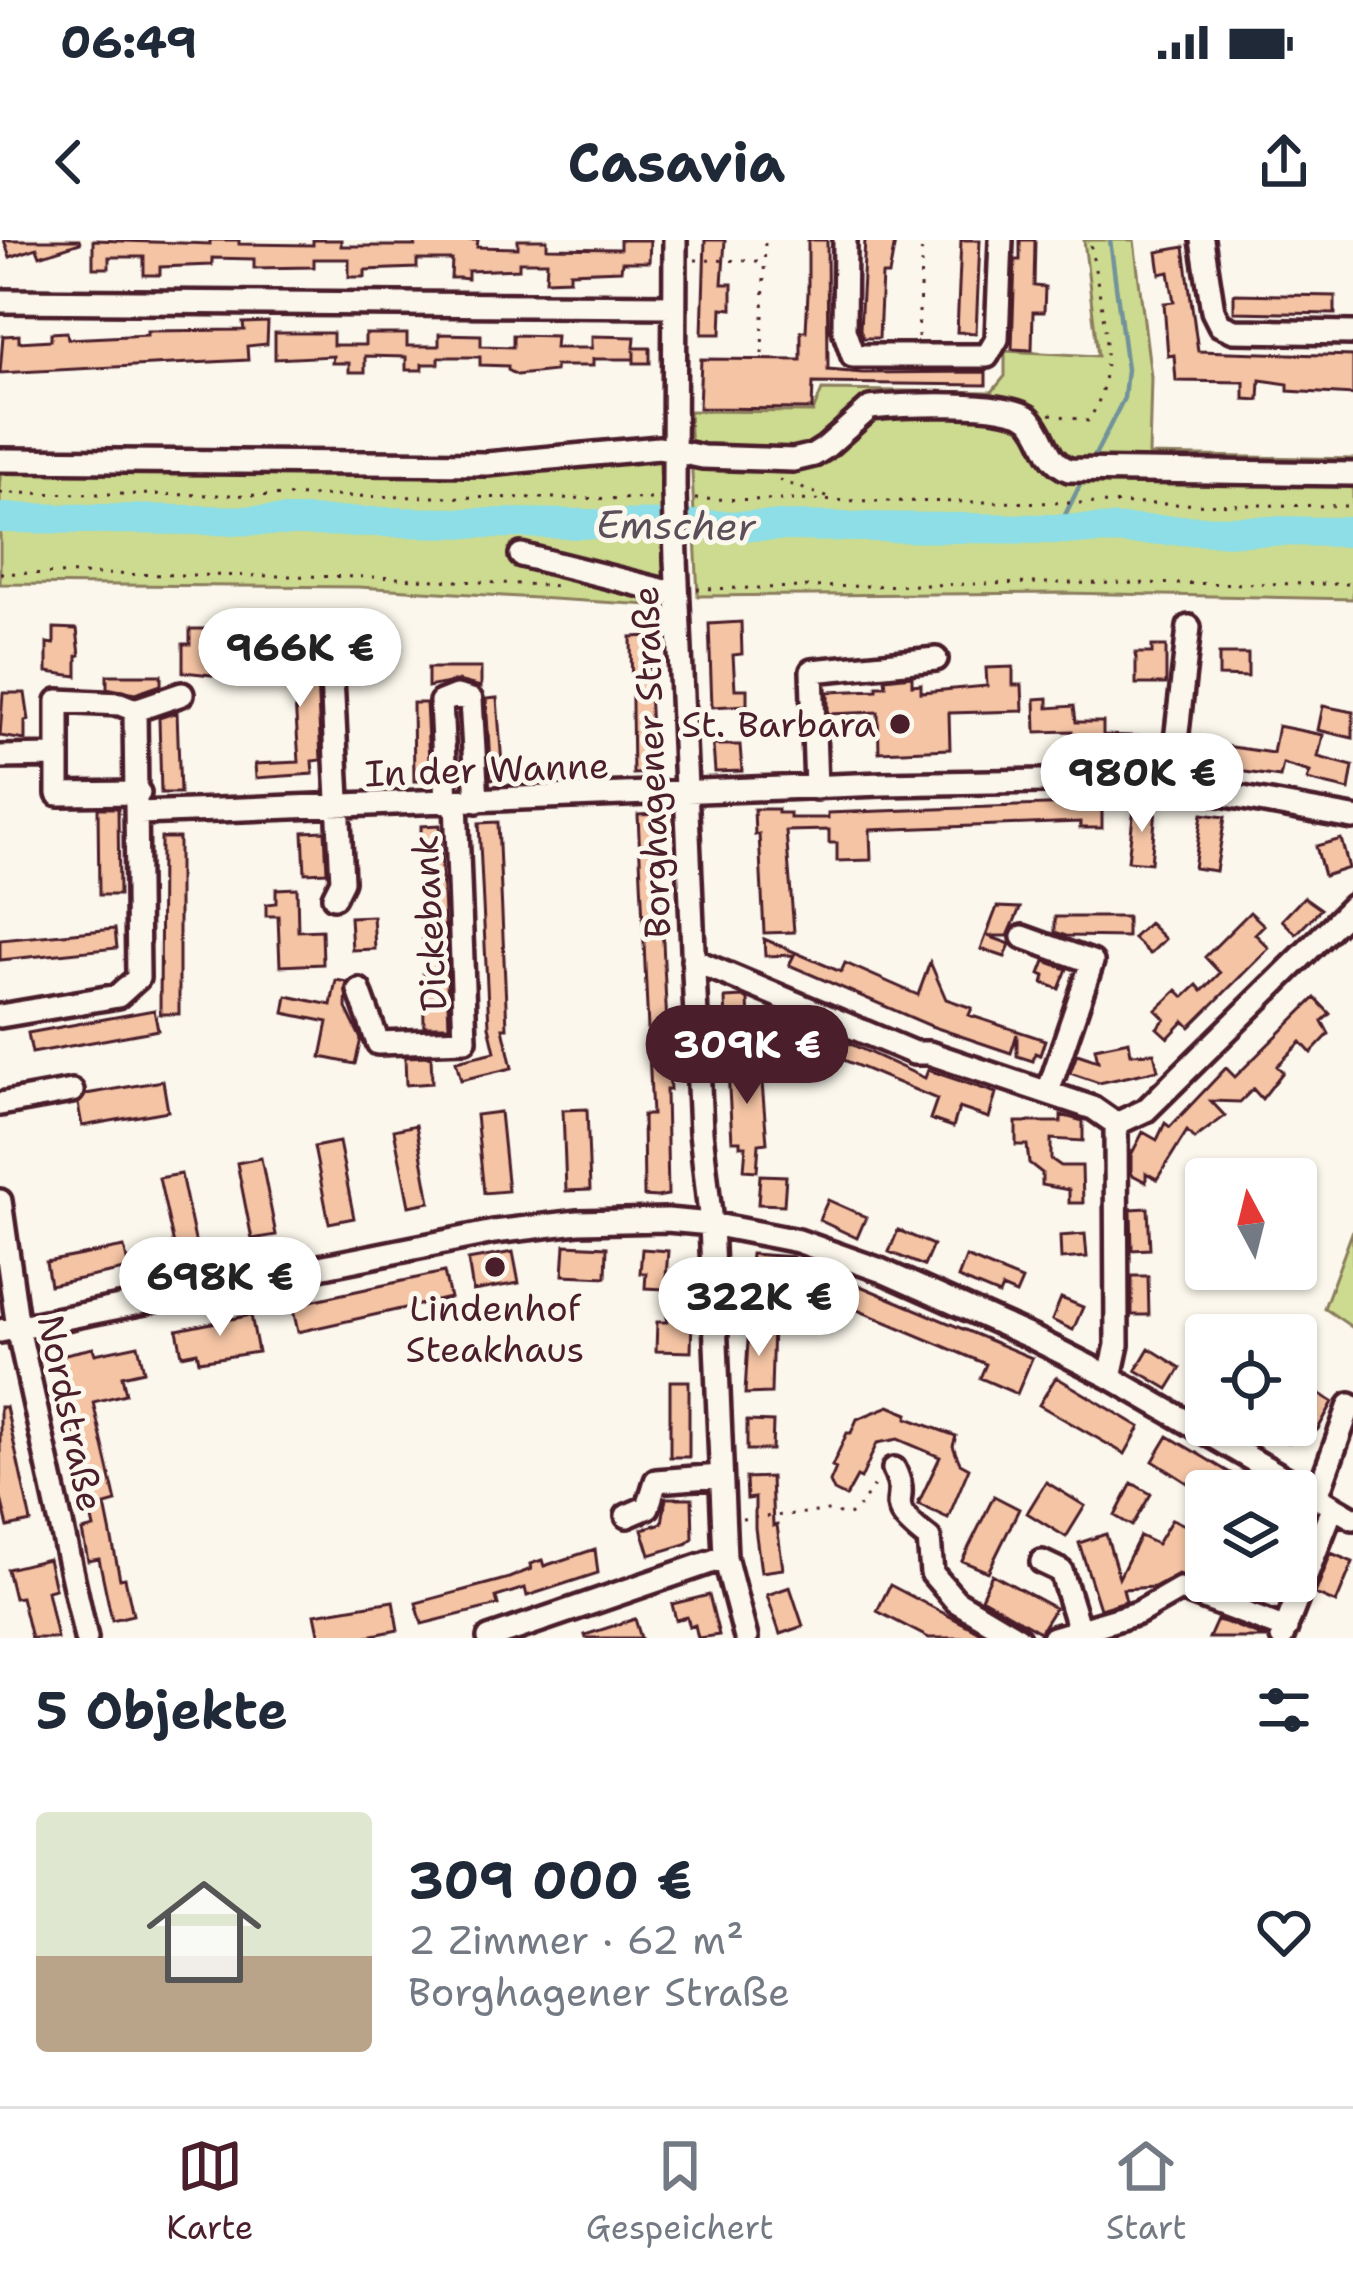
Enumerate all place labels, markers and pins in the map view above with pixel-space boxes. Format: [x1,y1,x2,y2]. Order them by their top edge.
pin: 966K € [202,608,398,710]
place label: St. Barbara [681,700,876,749]
marker: St. Barbara [887,711,913,737]
pin: 980K € [1044,733,1240,835]
pin: 309K € [649,1005,845,1107]
pin: 698K € [122,1237,318,1339]
marker: Lindenhof Steakhaus [482,1254,508,1280]
pin: 322K € [661,1257,857,1359]
place label: Lindenhof Steakhaus [406,1284,584,1374]

